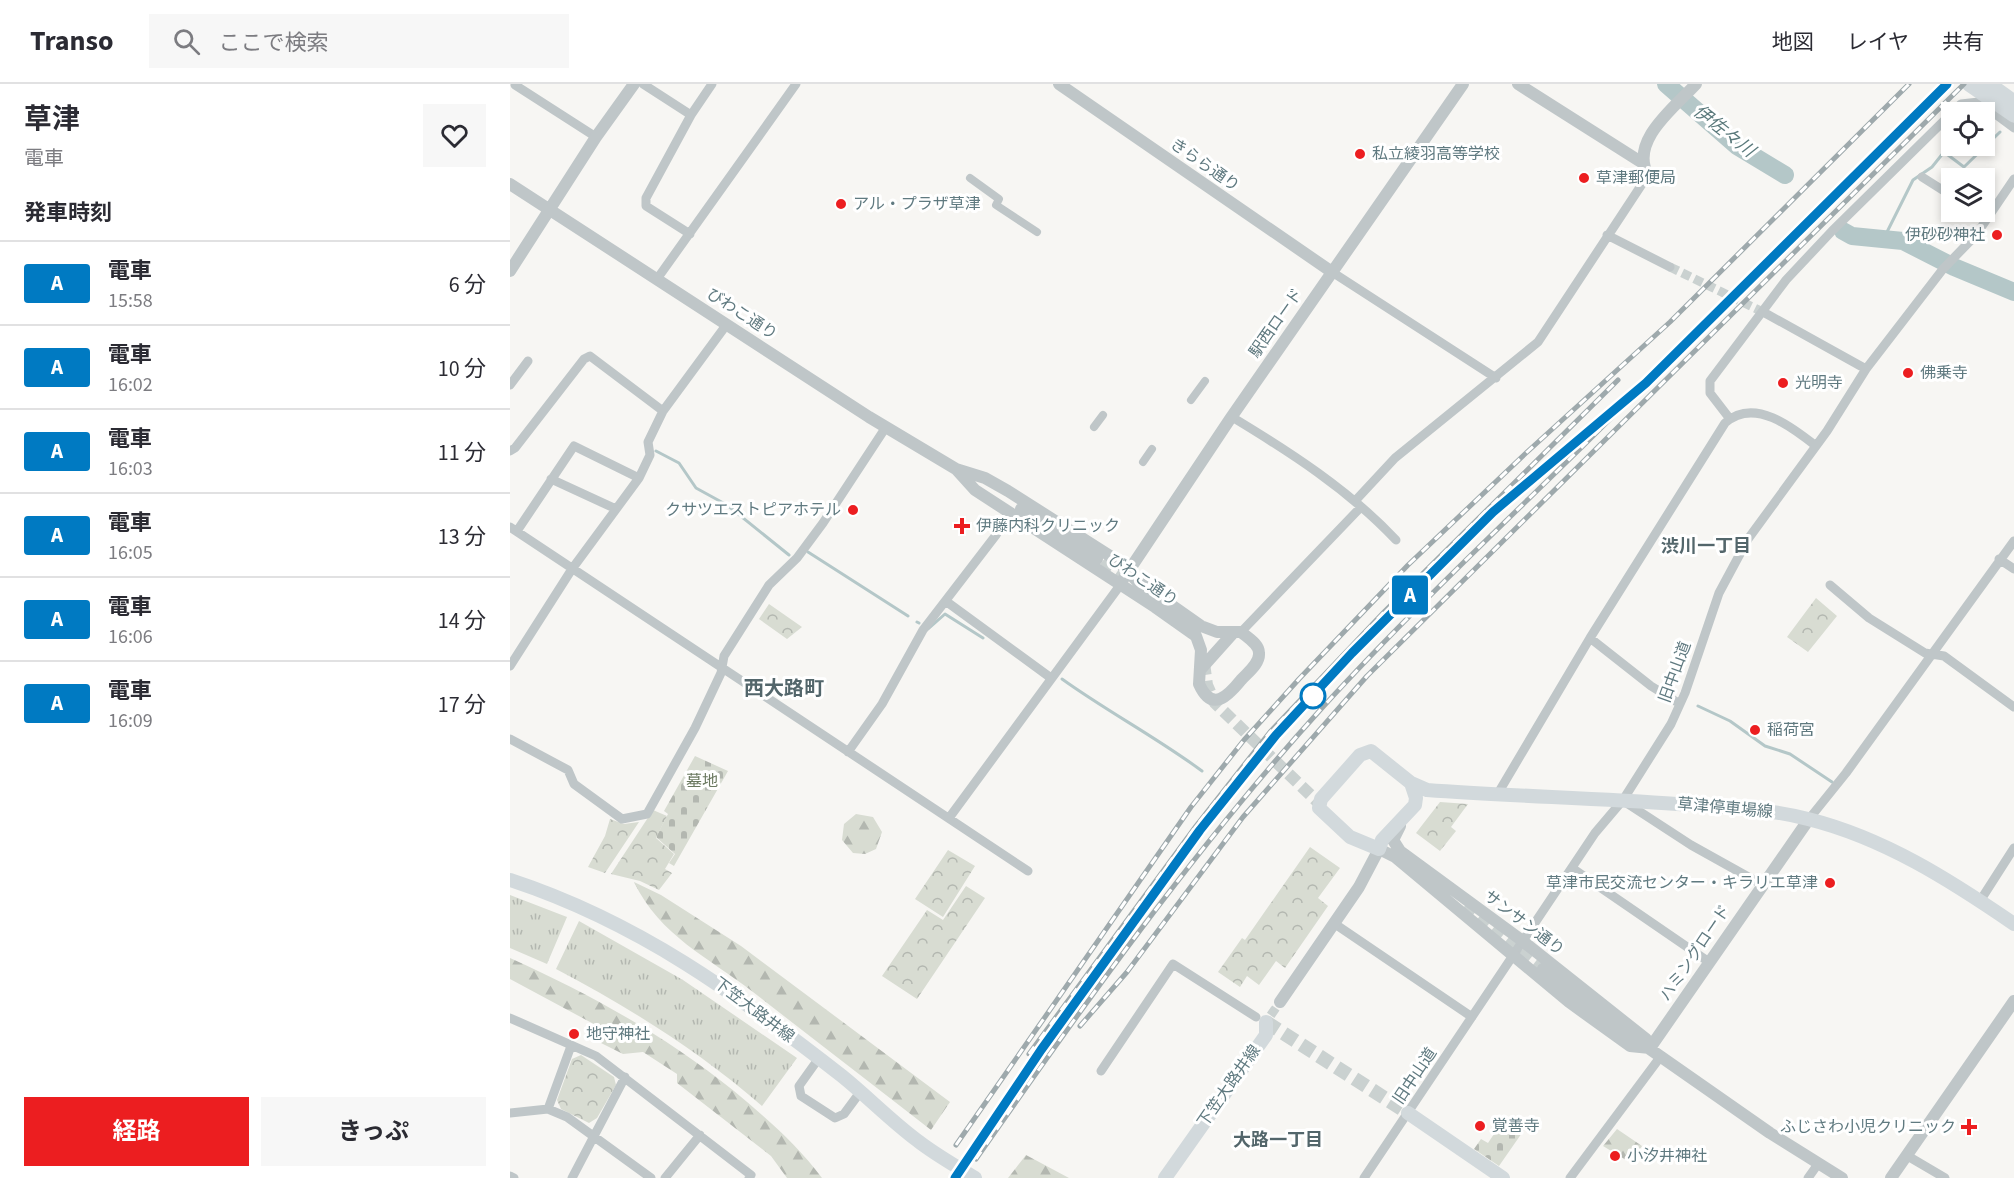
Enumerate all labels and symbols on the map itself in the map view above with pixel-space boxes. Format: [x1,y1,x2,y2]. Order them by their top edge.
water label: 伊佐々川 [1688,99,1762,164]
street label: きらら通り [1166,133,1244,197]
place label: 私立綾羽高等学校 [1372,143,1500,165]
marker: 私立綾羽高等学校 [1353,147,1367,161]
place label: 草津郵便局 [1596,167,1676,189]
marker: 草津郵便局 [1577,171,1591,185]
place label: アル・プラザ草津 [853,193,981,215]
marker: アル・プラザ草津 [834,197,848,211]
place label: 伊砂砂神社 [1905,224,1985,246]
marker: 伊砂砂神社 [1990,228,2004,242]
street label: びわこ通り [702,283,782,345]
street label: 駅西ロード [1244,284,1308,362]
place label: 佛乗寺 [1920,362,1968,384]
marker: 佛乗寺 [1901,366,1915,380]
place label: 光明寺 [1795,372,1843,394]
marker: 光明寺 [1776,376,1790,390]
place label: クサツエストピアホテル [665,499,841,521]
marker: クサツエストピアホテル [846,503,860,517]
place label: 伊藤内科クリニック [976,515,1120,537]
marker: 伊藤内科クリニック [953,517,971,535]
district label: 渋川一丁目 [1661,534,1751,559]
street label: びわこ通り [1104,549,1182,611]
line badge: A [1390,576,1430,614]
street label: 旧中山道 [1654,638,1696,706]
district label: 西大路町 [744,675,824,703]
unlabelled marker [1300,683,1326,709]
place label: 稲荷宮 [1767,719,1815,741]
marker: 稲荷宮 [1748,723,1762,737]
park label: 墓地 [686,770,718,792]
street label: 草津停車場線 [1676,793,1774,823]
place label: 草津市民交流センター・キラリエ草津 [1546,872,1818,894]
marker: 草津市民交流センター・キラリエ草津 [1823,876,1837,890]
street label: サンサン通り [1479,885,1569,961]
street label: ハミングロード [1655,900,1735,1006]
street label: 下笠大路井線 [709,972,799,1048]
place label: 地守神社 [586,1023,650,1045]
marker: 地守神社 [567,1027,581,1041]
street label: 下笠大路井線 [1192,1040,1266,1132]
street label: 旧中山道 [1388,1043,1442,1109]
place label: 覚善寺 [1492,1115,1540,1137]
place label: ふじさわ小児クリニック [1780,1116,1956,1138]
marker: ふじさわ小児クリニック [1960,1118,1978,1136]
marker: 覚善寺 [1473,1119,1487,1133]
district label: 大路一丁目 [1233,1128,1323,1153]
place label: 小汐井神社 [1627,1145,1707,1167]
marker: 小汐井神社 [1608,1149,1622,1163]

